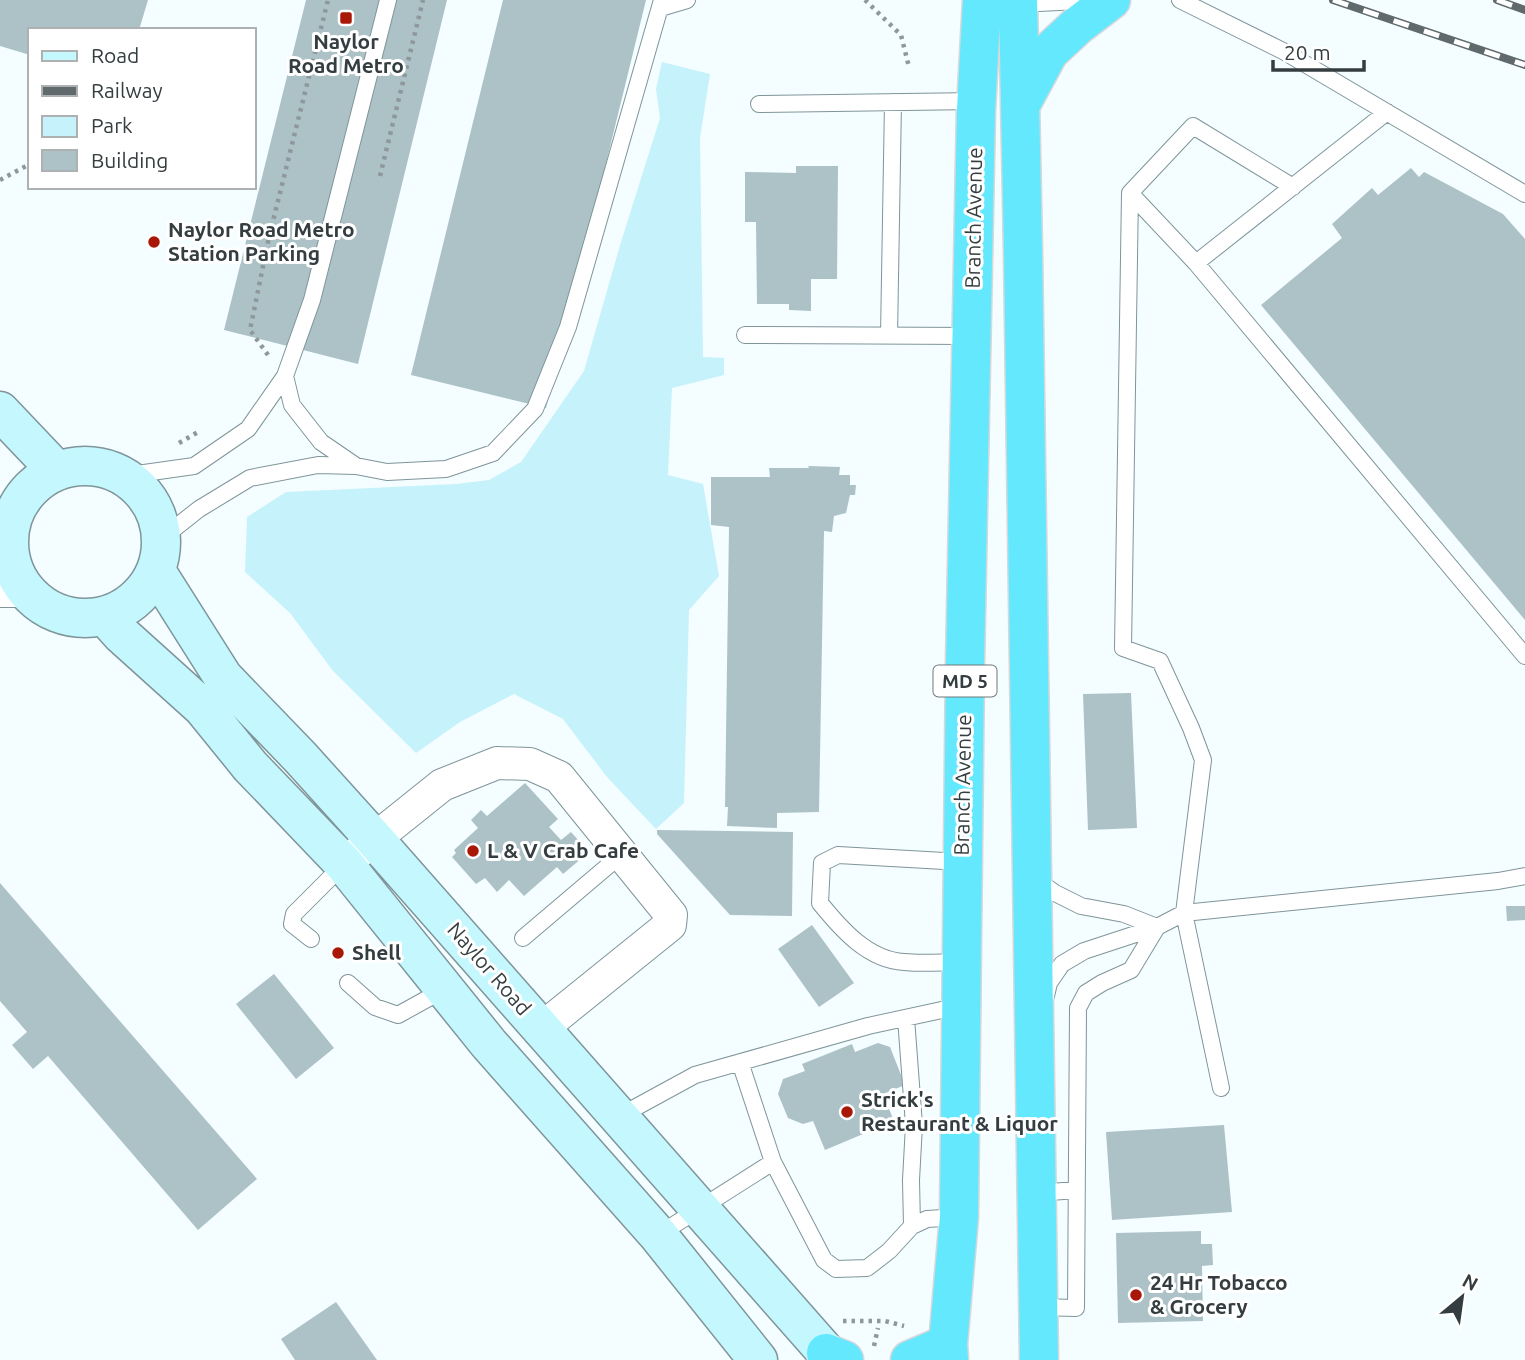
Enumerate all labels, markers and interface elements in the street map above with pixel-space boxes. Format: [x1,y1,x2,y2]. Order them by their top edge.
marker: Naylor Road Metro [338,10,354,26]
legend [28,28,256,189]
scale bar [1273,28,1364,72]
place label: Naylor Road Metro [288,29,404,77]
text: 20 m [1284,40,1331,64]
text: Road [91,43,139,67]
text: Railway [91,78,163,102]
text: Park [91,113,133,137]
street label: Branch Avenue [960,147,986,289]
text: Building [91,148,168,172]
place label: Naylor Road Metro Station Parking [168,217,355,265]
marker: Naylor Road Metro Station Parking [146,234,162,250]
road number: MD 5 [934,666,996,696]
street label: Branch Avenue [949,714,975,856]
place label: L & V Crab Cafe [487,838,639,862]
marker: L & V Crab Cafe [465,843,481,859]
street label: Naylor Road [443,917,536,1020]
place label: Shell [352,940,401,964]
marker: Shell [330,945,346,961]
place label: Strick's Restaurant & Liquor [861,1087,1058,1135]
marker: Strick's Restaurant & Liquor [839,1104,855,1120]
north arrow [1427,1262,1497,1332]
text: N [1459,1269,1482,1295]
place label: 24 Hr Tobacco & Grocery [1150,1270,1288,1318]
marker: 24 Hr Tobacco & Grocery [1128,1287,1144,1303]

